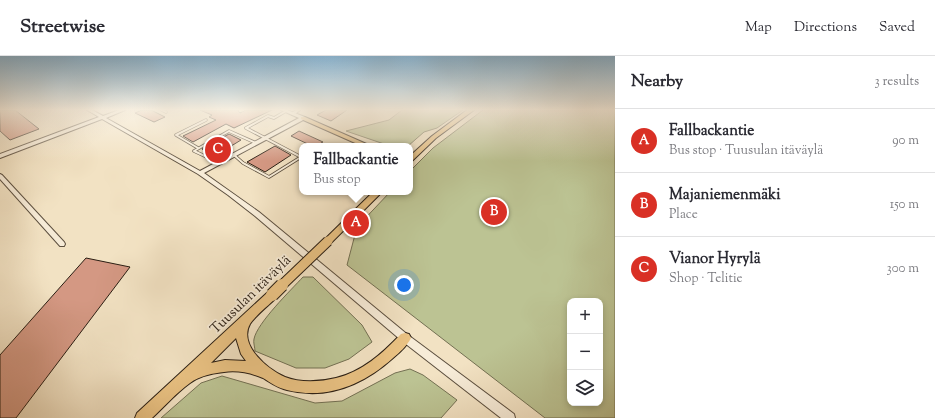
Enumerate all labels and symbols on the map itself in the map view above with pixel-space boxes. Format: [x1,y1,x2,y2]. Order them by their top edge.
pin: C [205,135,231,165]
pin: B [481,197,507,227]
pin: A [343,208,369,238]
street label: Tuusulan itäväylä [206,251,297,339]
your location [394,275,414,295]

